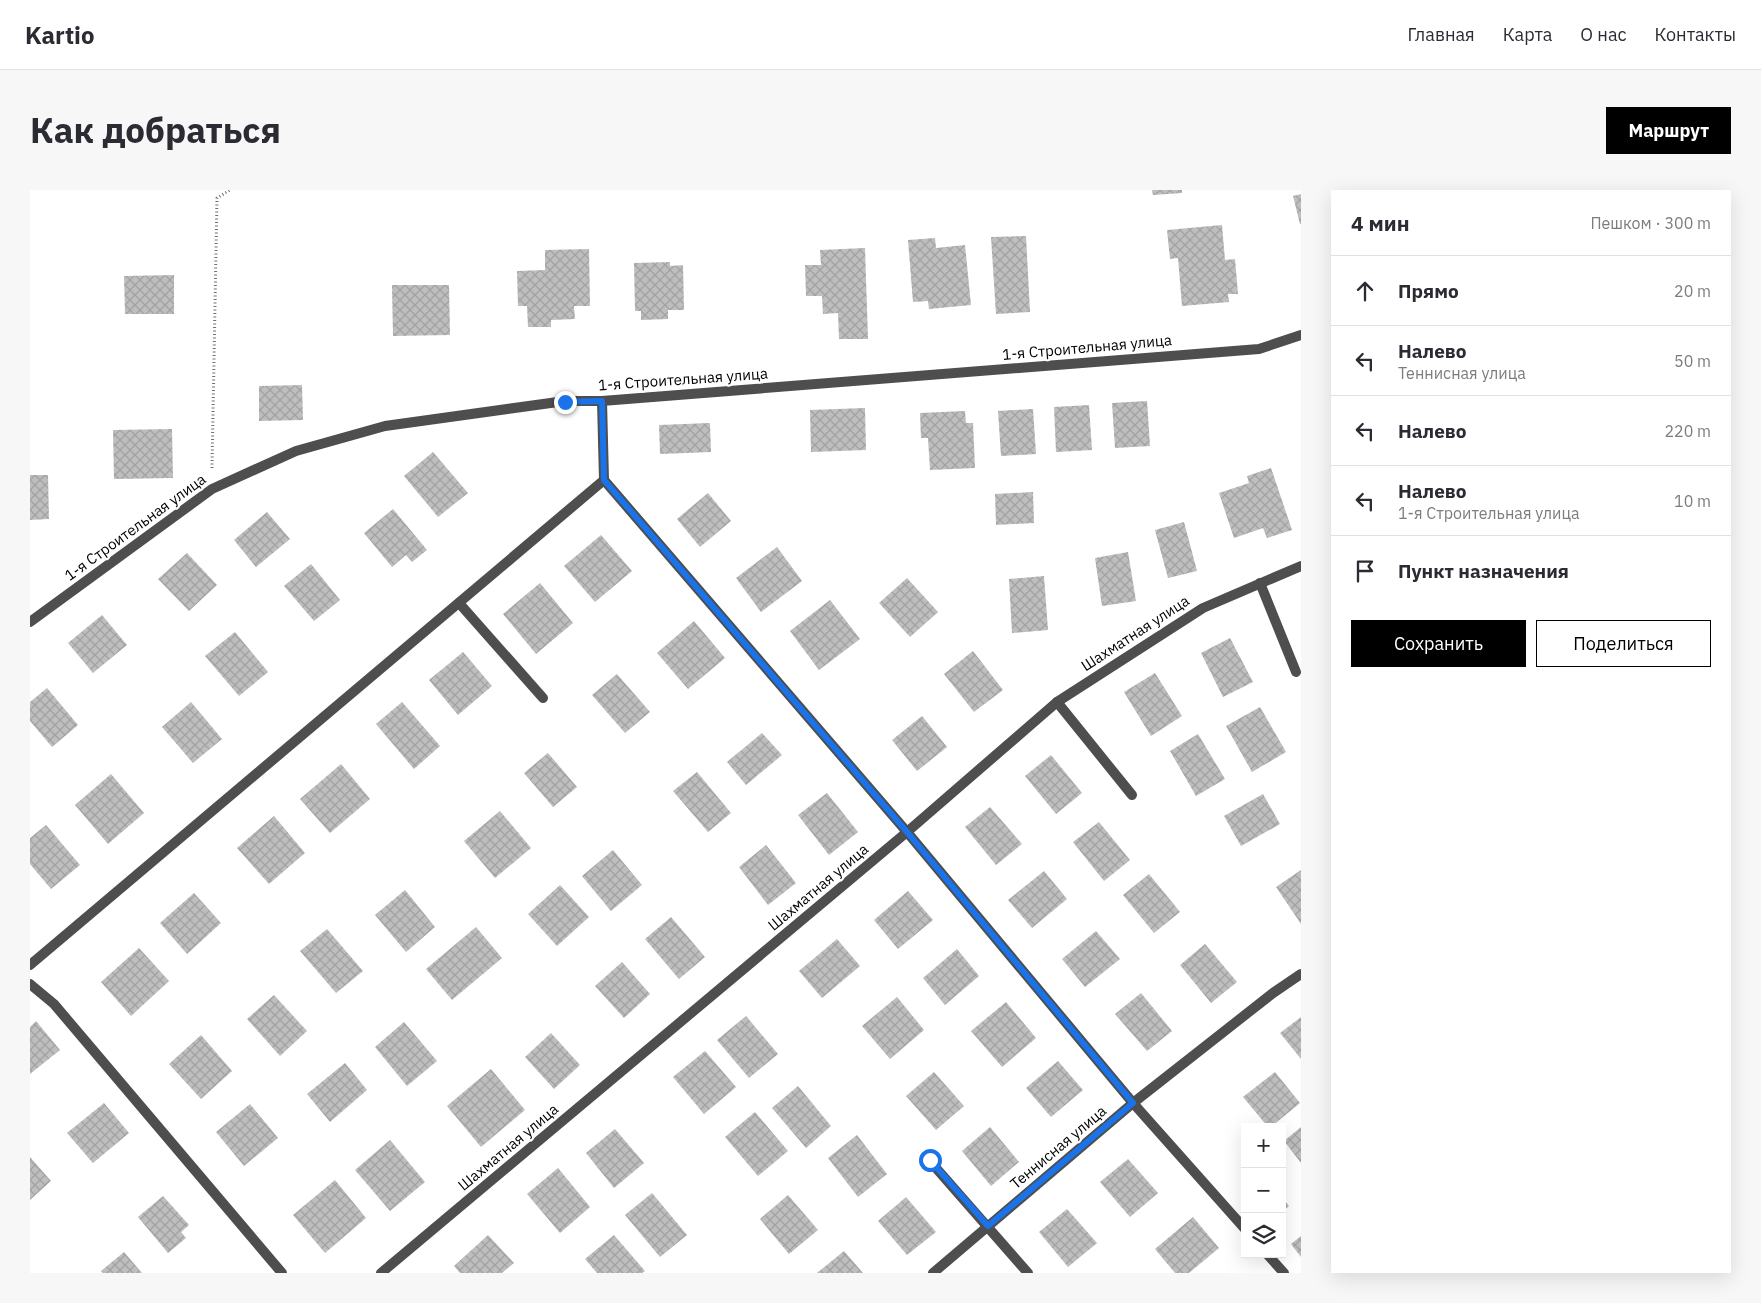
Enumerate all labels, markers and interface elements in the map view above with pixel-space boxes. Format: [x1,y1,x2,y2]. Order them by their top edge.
text: Kartio [25,19,95,51]
text: Главная [1407,23,1475,46]
text: Карта [1503,23,1552,46]
text: О нас [1580,23,1627,46]
text: Контакты [1655,23,1736,46]
text: Как добраться [30,107,281,153]
button: Маршрут [1606,107,1731,154]
text: 4 мин [1351,209,1410,237]
text: Пешком · 300 m [1590,213,1711,233]
icon: ahead [1351,277,1379,305]
text: Прямо [1398,279,1459,303]
text: 20 m [1674,281,1711,301]
street label: 1-я Строительная улица [1001,330,1173,364]
text: Налево [1398,339,1467,363]
icon: left [1351,347,1379,375]
text: 50 m [1674,351,1711,371]
text: Теннисная улица [1398,363,1526,383]
street label: 1-я Строительная улица [597,364,769,394]
route end [554,391,577,414]
icon: left [1351,417,1379,445]
text: Налево [1398,419,1467,443]
text: 220 m [1664,421,1711,441]
street label: 1-я Строительная улица [61,469,209,585]
text: Налево [1398,479,1467,503]
icon: left [1351,487,1379,515]
text: 10 m [1674,491,1711,511]
text: 1-я Строительная улица [1398,503,1580,523]
icon: arrive [1351,557,1379,585]
text: Пункт назначения [1398,559,1569,583]
street label: Шахматная улица [1077,591,1193,675]
button: Сохранить [1351,620,1526,667]
button: Поделиться [1536,620,1711,667]
street label: Шахматная улица [764,839,872,935]
street label: Шахматная улица [454,1099,562,1195]
street label: Теннисная улица [1006,1101,1110,1193]
map controls [1241,1123,1286,1258]
button: + [1241,1123,1286,1168]
route start [919,1149,942,1172]
button: − [1241,1168,1286,1213]
button: layers [1241,1213,1286,1258]

